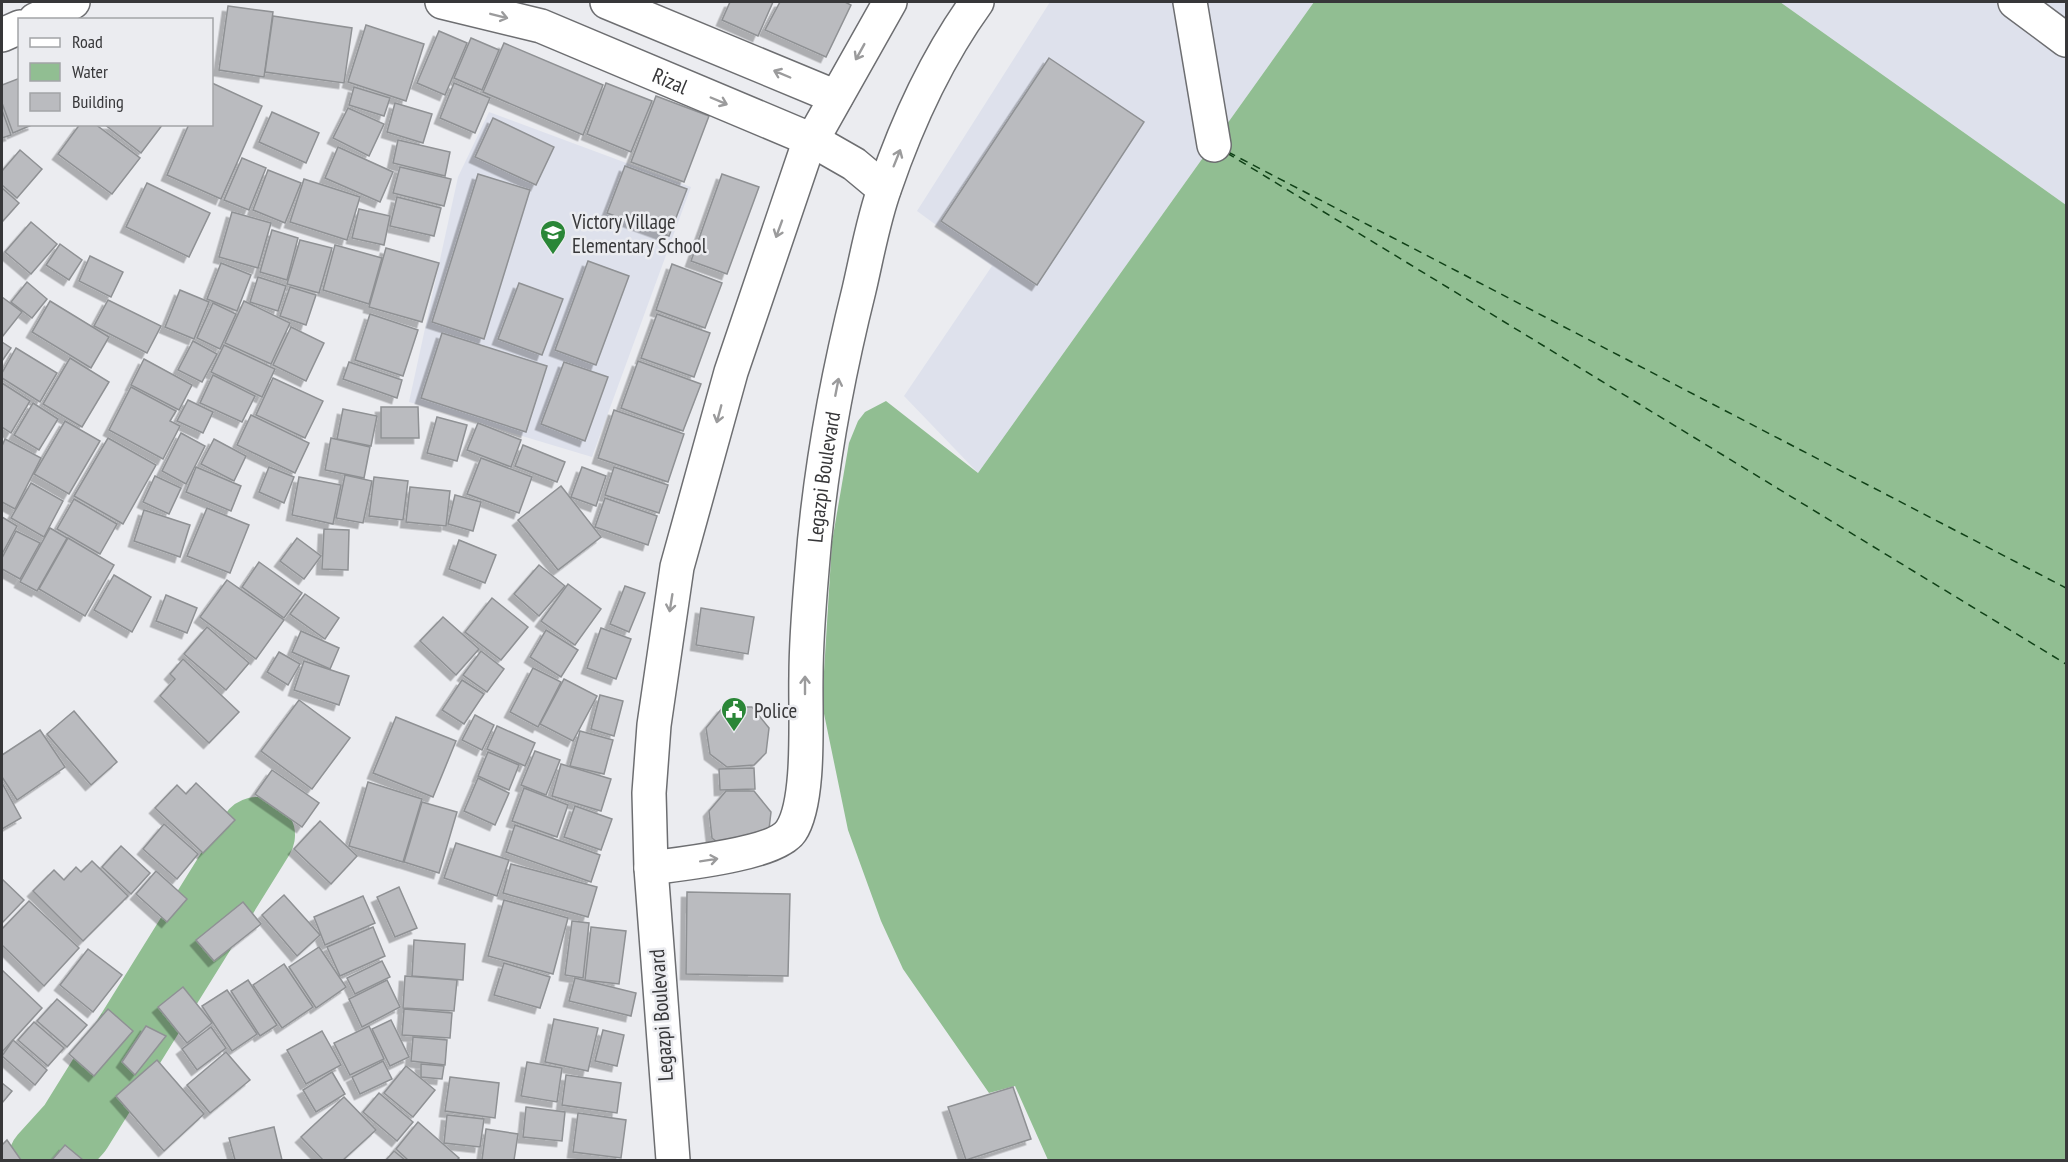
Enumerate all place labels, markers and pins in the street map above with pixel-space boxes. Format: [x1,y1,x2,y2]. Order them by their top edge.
place label: Victory Village Elementary School [571,208,707,259]
school or university icon: Victory Village Elementary School [538,218,568,256]
public building icon: Police [719,695,749,733]
place label: Police [754,697,797,724]

